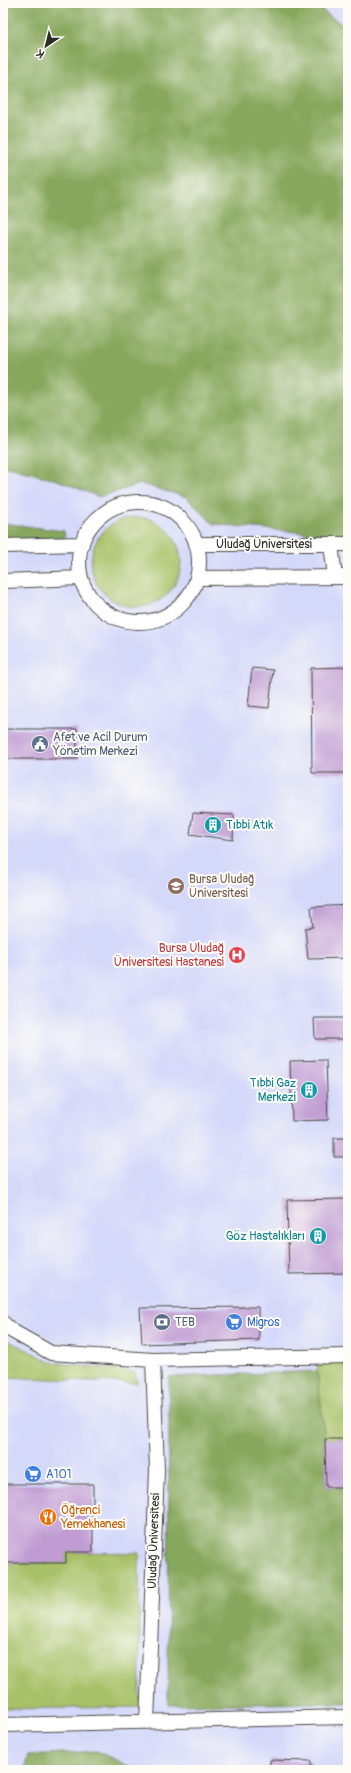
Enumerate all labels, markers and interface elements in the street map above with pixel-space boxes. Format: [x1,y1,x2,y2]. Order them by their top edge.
north arrow [26,26,66,66]
text: K [34,46,47,61]
street label: Uludağ Üniversitesi [216,536,312,552]
place label: Afet ve Acil Durum Yönetim Merkezi [52,730,148,759]
public building icon: Afet ve Acil Durum Yönetim Merkezi [30,734,50,754]
building icon: Tıbbi Atık [203,815,223,835]
place label: Tıbbi Atık [226,818,273,833]
place label: Bursa Uludağ Üniversitesi [189,872,254,901]
school or university icon: Bursa Uludağ Üniversitesi [166,876,186,896]
place label: Bursa Uludağ Üniversitesi Hastanesi [114,941,224,970]
hospital icon: Bursa Uludağ Üniversitesi Hastanesi [227,945,247,965]
place label: Tıbbi Gaz Merkezi [250,1076,296,1105]
building icon: Tıbbi Gaz Merkezi [299,1080,319,1100]
building icon: Göz Hastalıkları [308,1226,328,1246]
place label: Göz Hastalıkları [226,1229,305,1244]
bank icon: TEB [152,1312,172,1332]
supermarket icon: Migros [224,1312,244,1332]
place label: TEB [175,1315,195,1330]
place label: Migros [247,1315,280,1330]
supermarket icon: A101 [23,1464,43,1484]
place label: A101 [46,1467,71,1482]
street label: Uludağ Üniversitesi [144,1493,163,1589]
place label: Öğrenci Yemekhanesi [60,1502,125,1532]
restaurant icon: Öğrenci Yemekhanesi [38,1507,58,1527]

